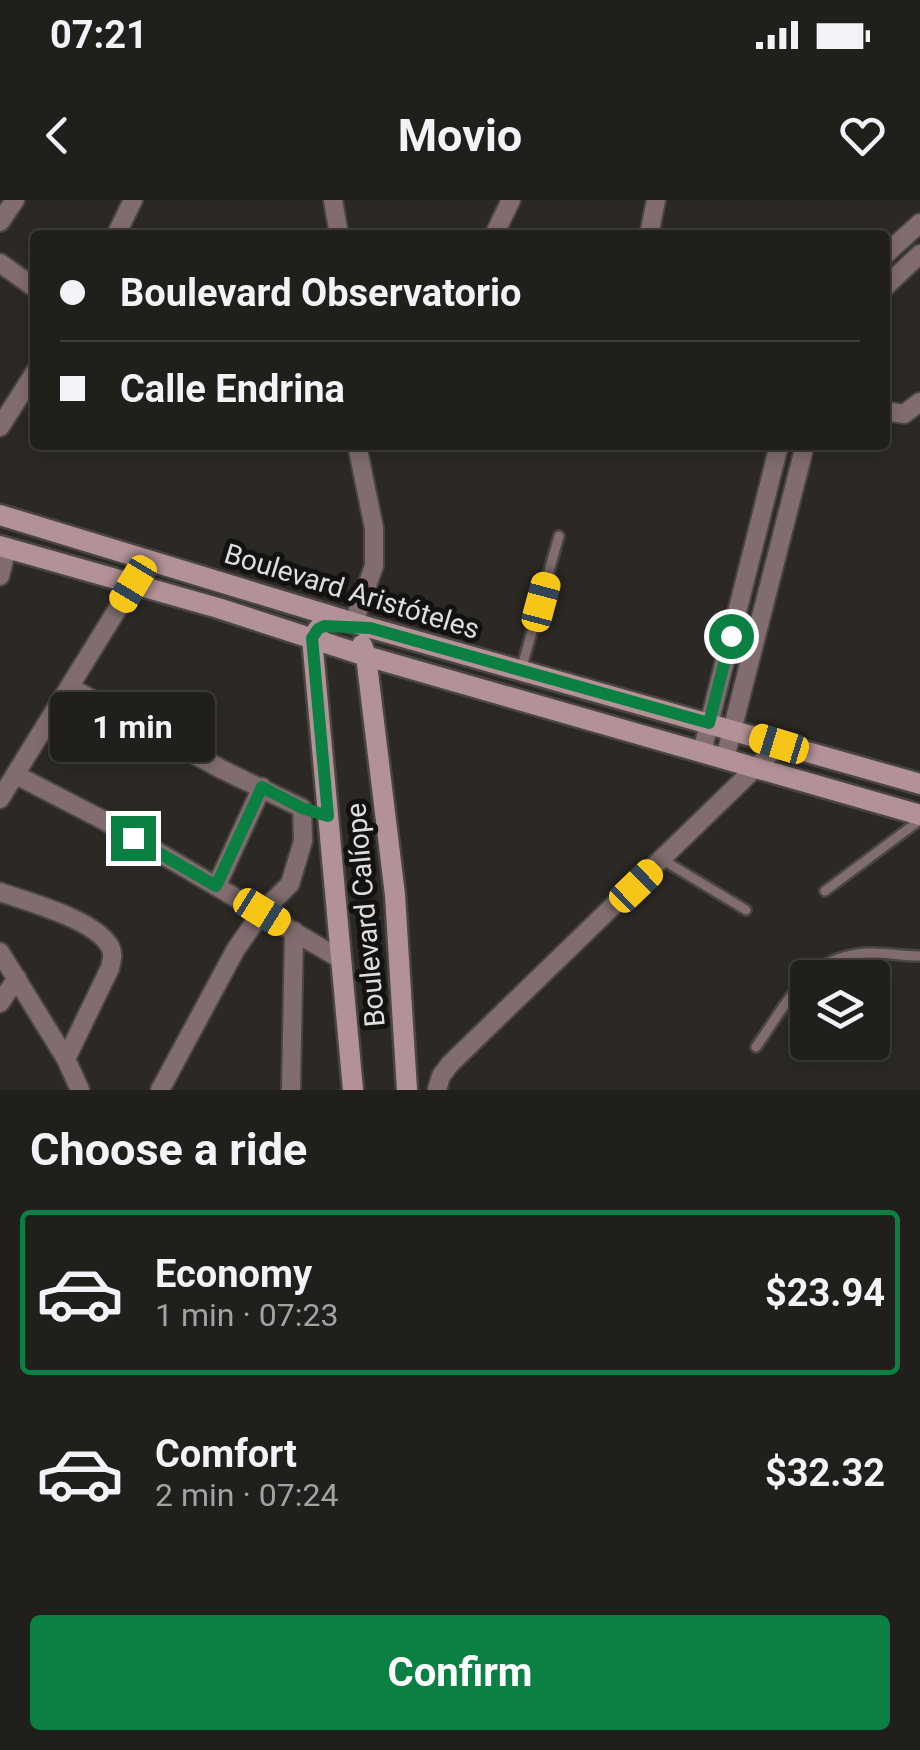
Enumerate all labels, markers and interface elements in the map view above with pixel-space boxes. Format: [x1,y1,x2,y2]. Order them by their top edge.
text: 07:21 [50,13,148,57]
icon: back [30,108,85,163]
icon: heart [835,108,890,163]
text: Movio [398,109,522,162]
text: Boulevard Observatorio [120,271,521,315]
text: Calle Endrina [120,367,345,411]
street label: Boulevard Aristóteles [220,537,483,646]
car [105,551,161,617]
car [519,569,563,635]
route start [709,614,754,659]
callout: 1 min [51,693,216,763]
text: 1 min [92,708,173,746]
car [746,721,812,767]
street label: Boulevard Calíope [339,802,392,1028]
route end [111,816,156,861]
car [604,854,668,918]
car [229,883,295,941]
map controls [790,960,890,1060]
button: layers [790,960,890,1060]
text: Choose a ride [30,1123,307,1176]
icon: car [35,1248,125,1338]
text: Economy [155,1252,312,1296]
text: $23.94 [765,1271,885,1315]
text: 1 min · 07:23 [155,1296,338,1334]
icon: car [35,1428,125,1518]
text: Comfort [155,1432,297,1476]
text: $32.32 [765,1451,885,1495]
text: 2 min · 07:24 [155,1476,338,1514]
button: Confirm [30,1615,890,1730]

